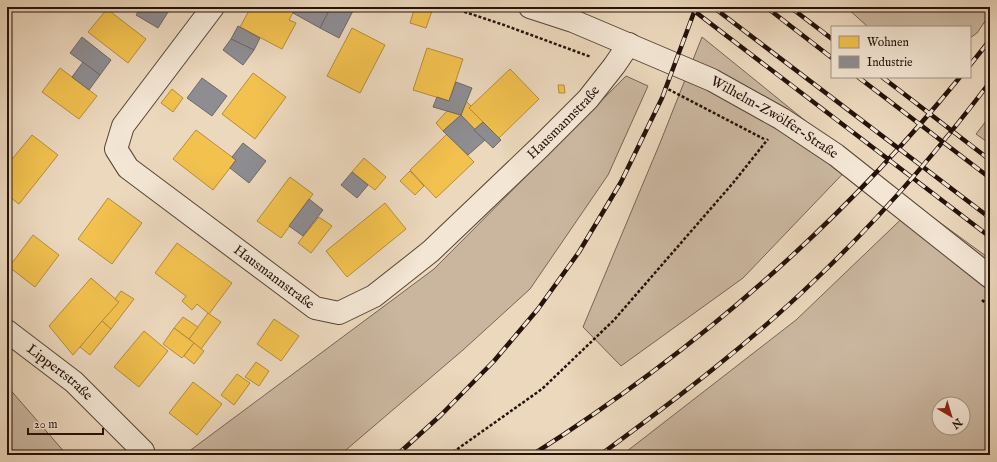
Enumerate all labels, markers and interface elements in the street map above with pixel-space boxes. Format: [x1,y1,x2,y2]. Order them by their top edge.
legend [831,26,971,78]
text: Wohnen [867,35,910,50]
text: Industrie [867,55,913,70]
street label: Wilhelm-Zwölfer-Straße [707,72,842,163]
street label: Hausmannstraße [523,82,604,163]
street label: Hausmannstraße [230,241,318,314]
street label: Lippertstraße [23,340,97,405]
north arrow [931,396,971,436]
scale bar [28,410,103,436]
text: N [948,414,965,432]
text: 20 m [34,417,57,432]

